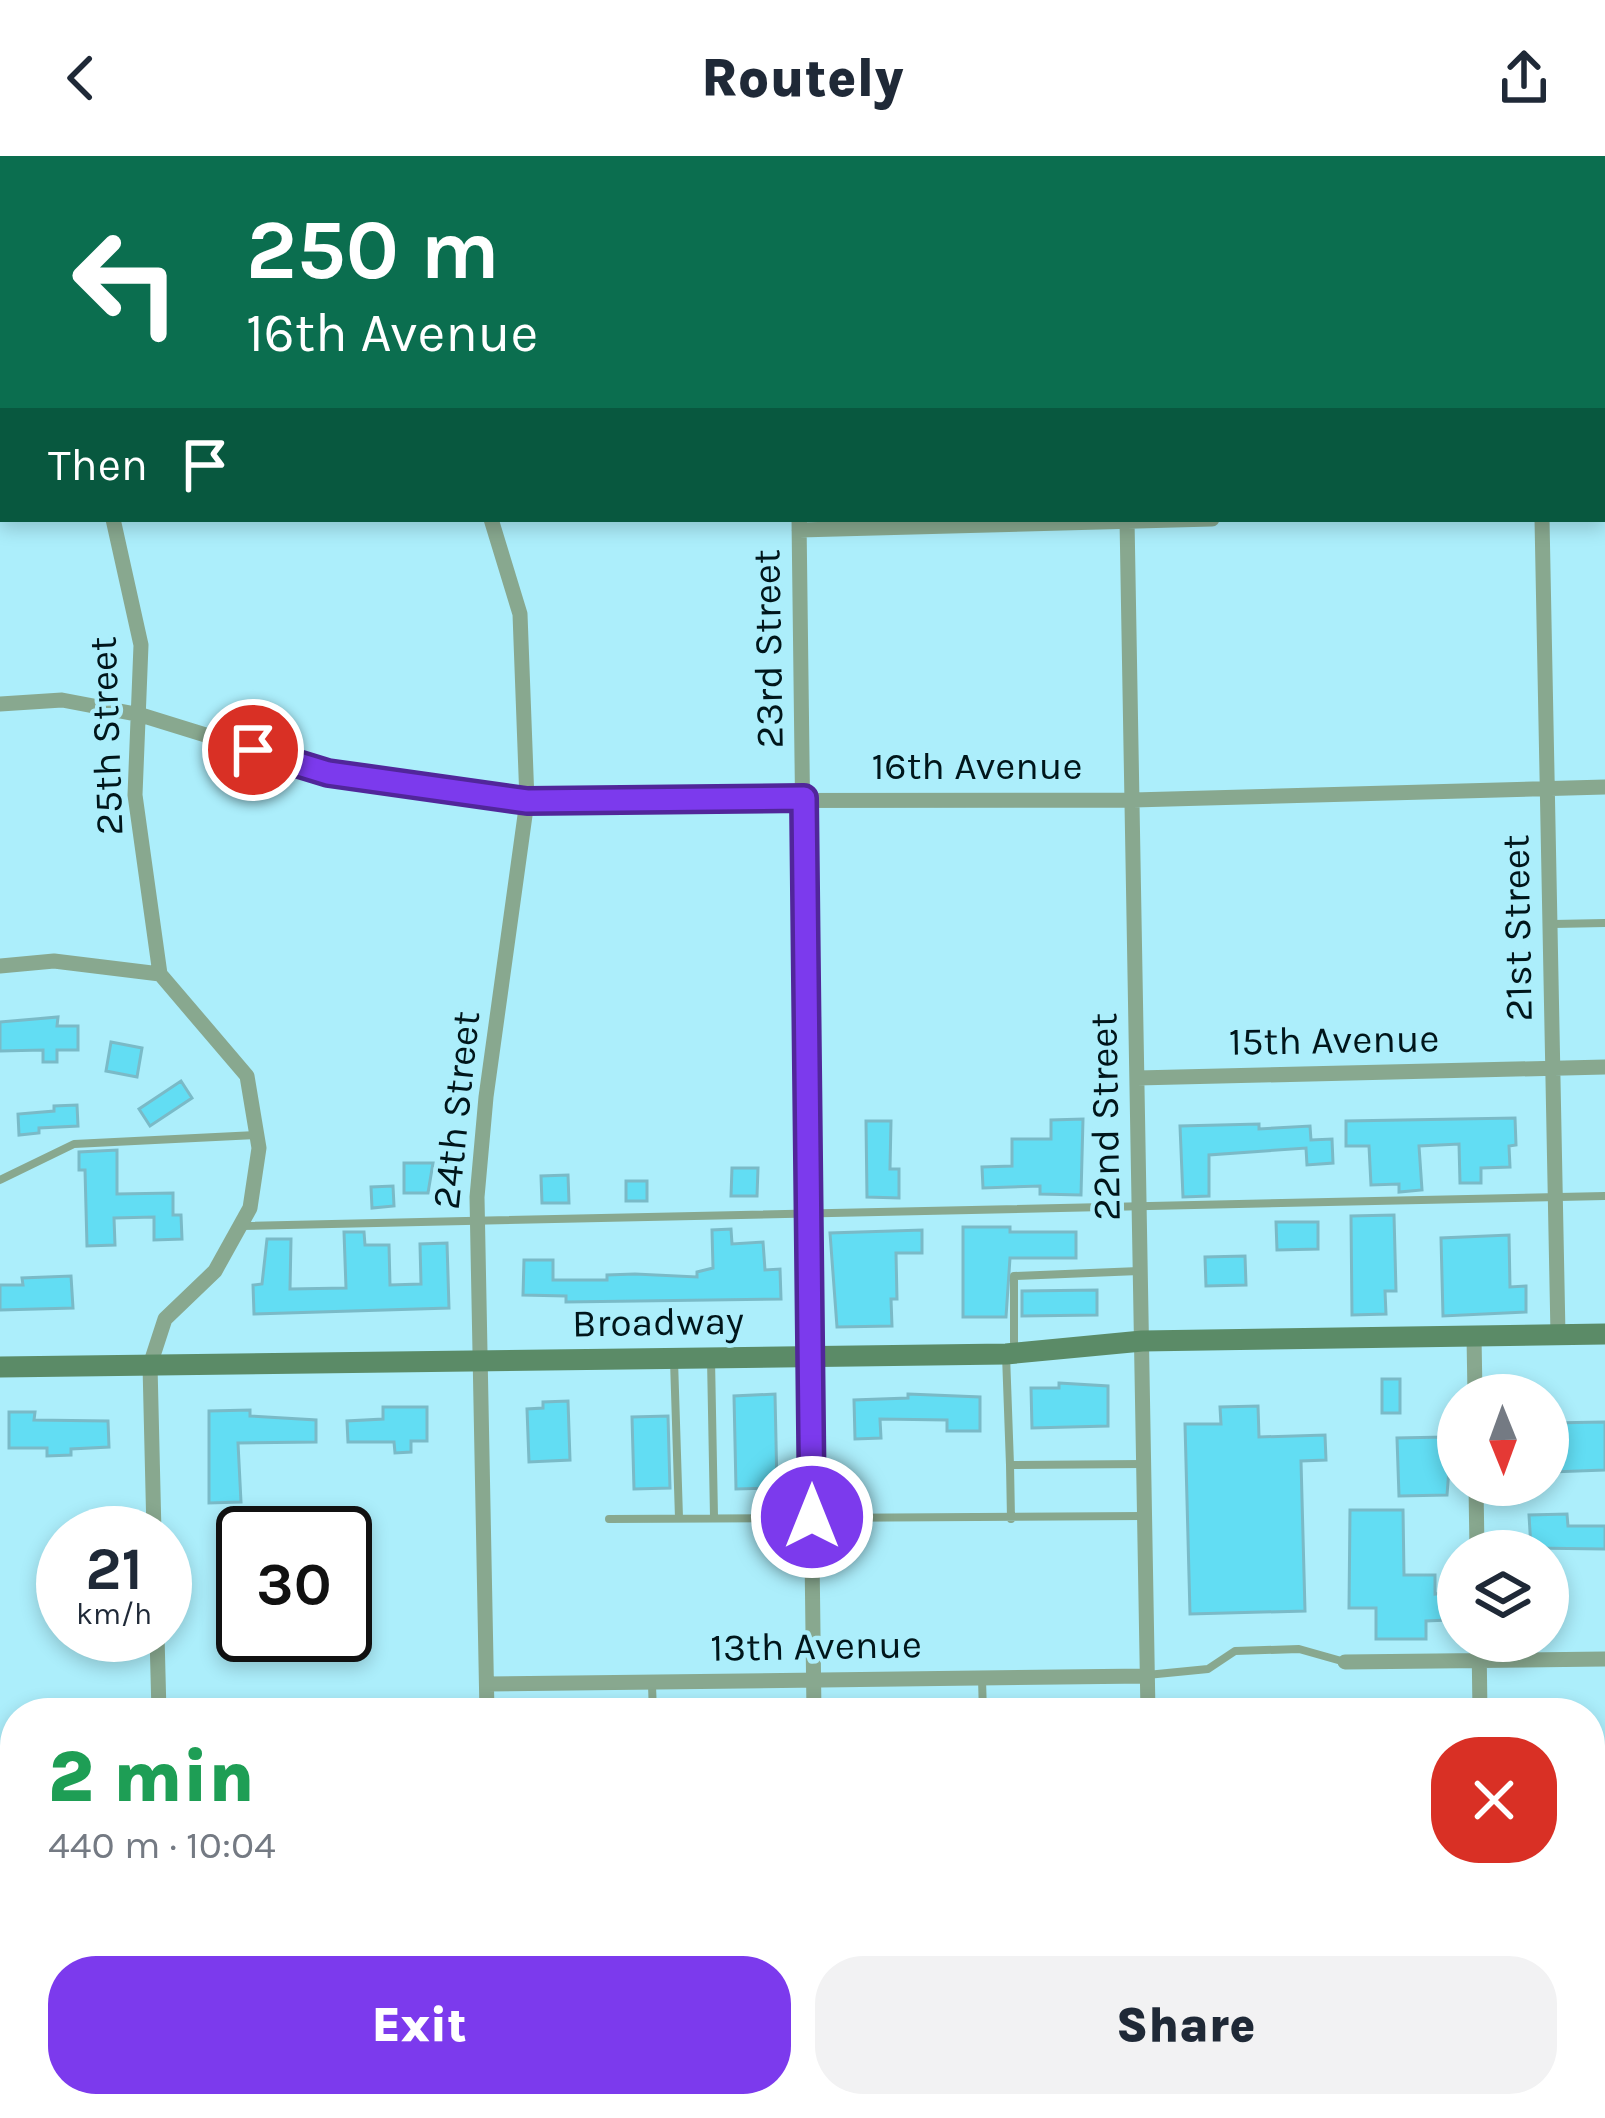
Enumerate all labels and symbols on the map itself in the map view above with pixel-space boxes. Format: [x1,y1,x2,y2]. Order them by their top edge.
street label: 23rd Street [743,549,793,749]
street label: 25th Street [80,636,132,836]
pin [202,699,304,801]
street label: 16th Avenue [871,743,1083,789]
street label: 21st Street [1492,834,1542,1022]
street label: 24th Street [423,1009,489,1211]
street label: 22nd Street [1080,1013,1130,1221]
street label: 15th Avenue [1228,1015,1440,1065]
street label: Broadway [572,1298,744,1346]
north arrow [1437,1374,1569,1506]
position arrow [749,1454,875,1580]
speed limit sign: 30 [216,1506,372,1662]
street label: 13th Avenue [710,1621,922,1671]

